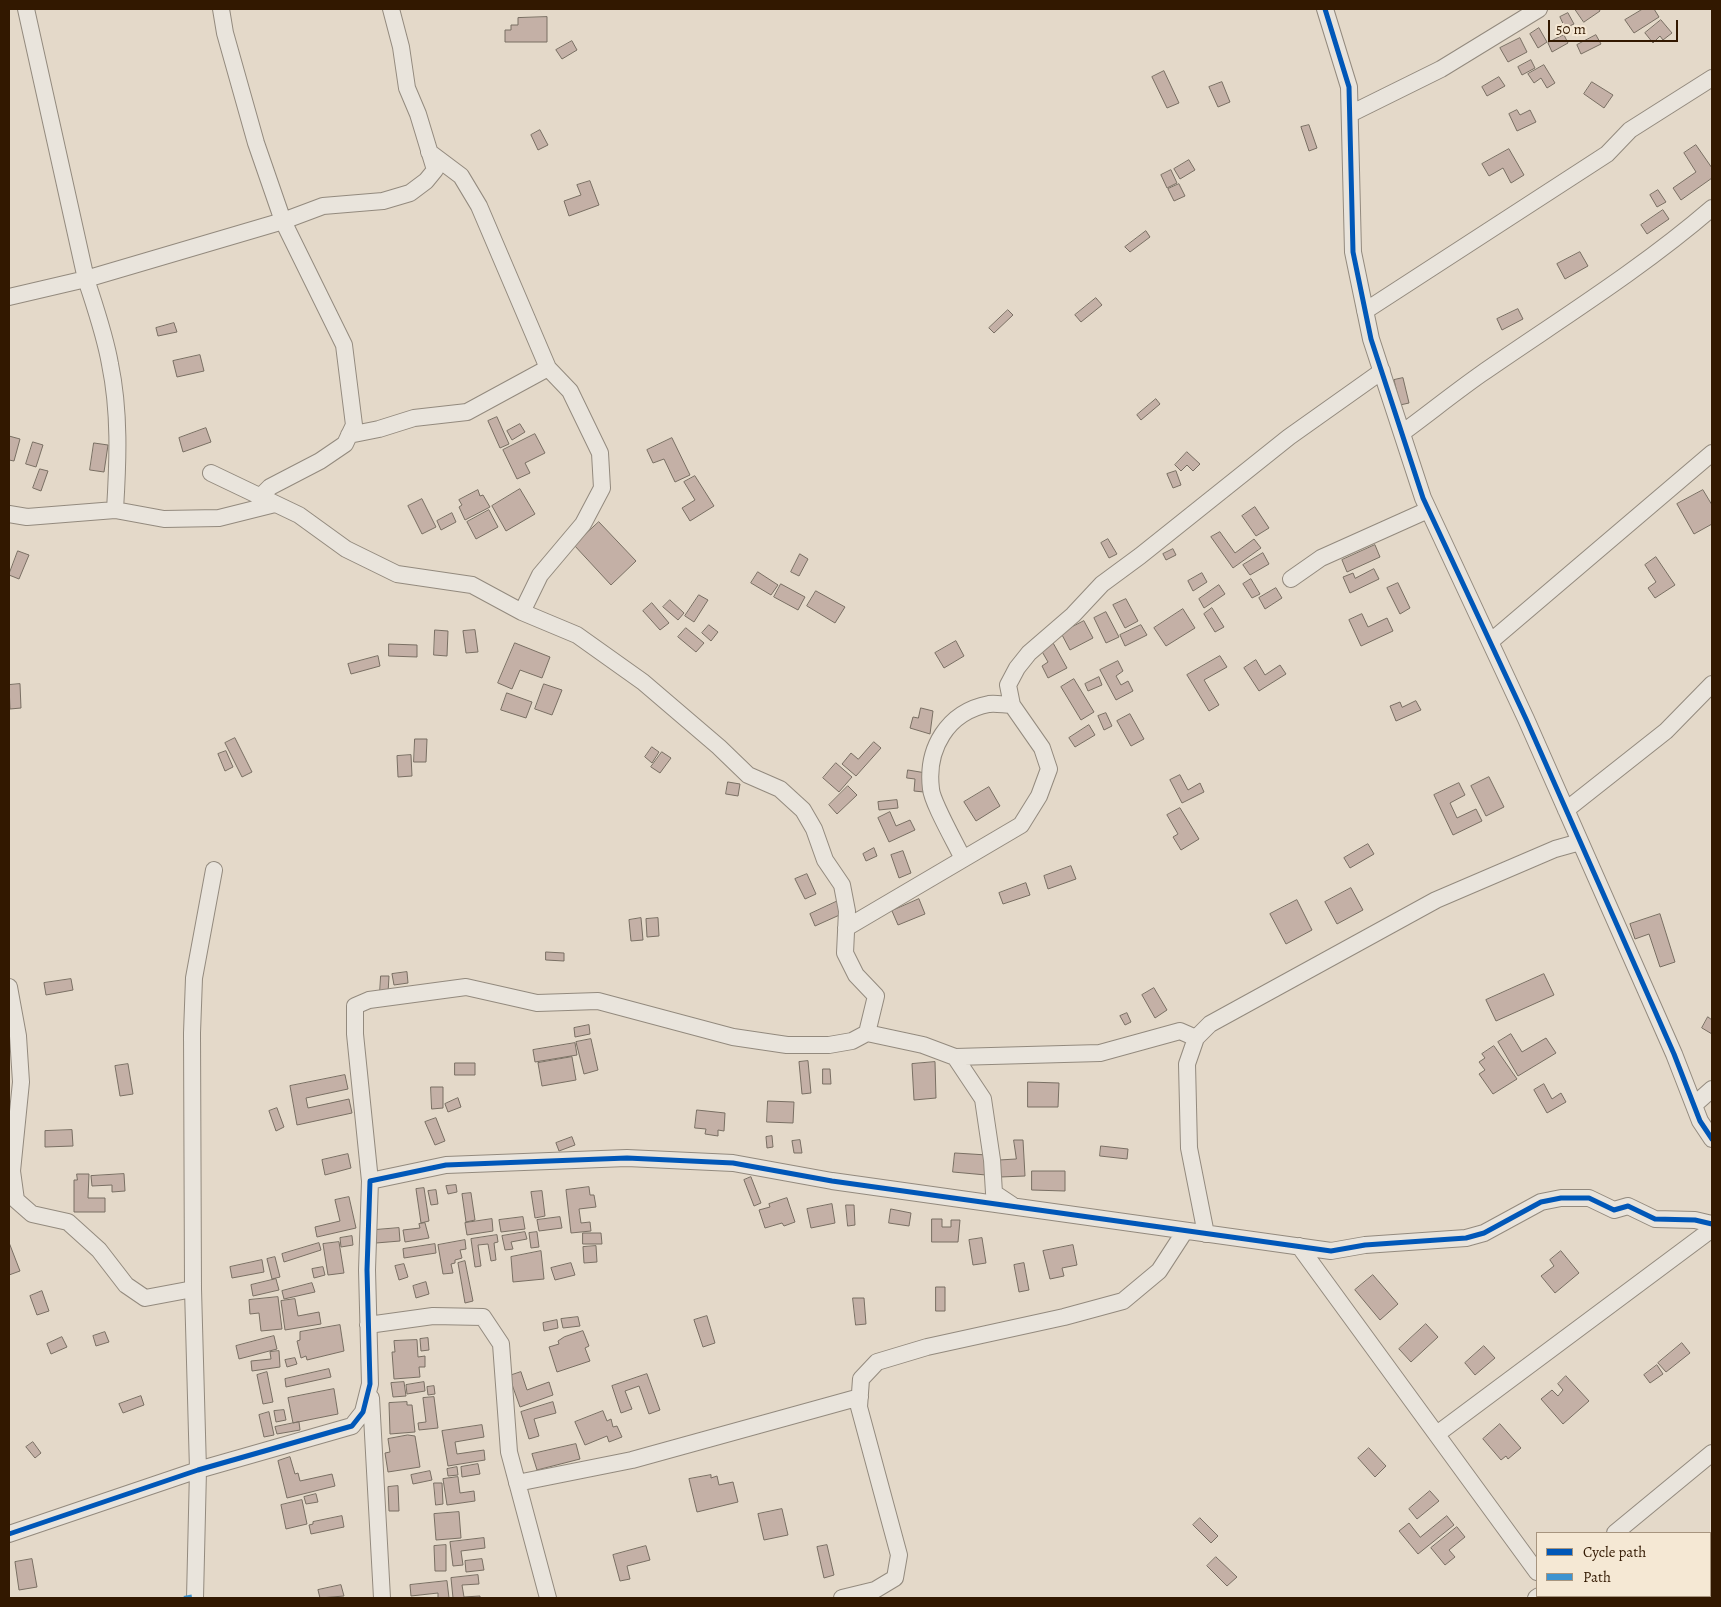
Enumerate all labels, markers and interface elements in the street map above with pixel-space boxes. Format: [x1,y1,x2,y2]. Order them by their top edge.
scale bar [1551,10,1681,42]
text: 50 m [1556,19,1586,39]
legend [1536,1532,1711,1597]
text: Cycle path [1583,1542,1646,1562]
text: Path [1583,1567,1611,1587]

